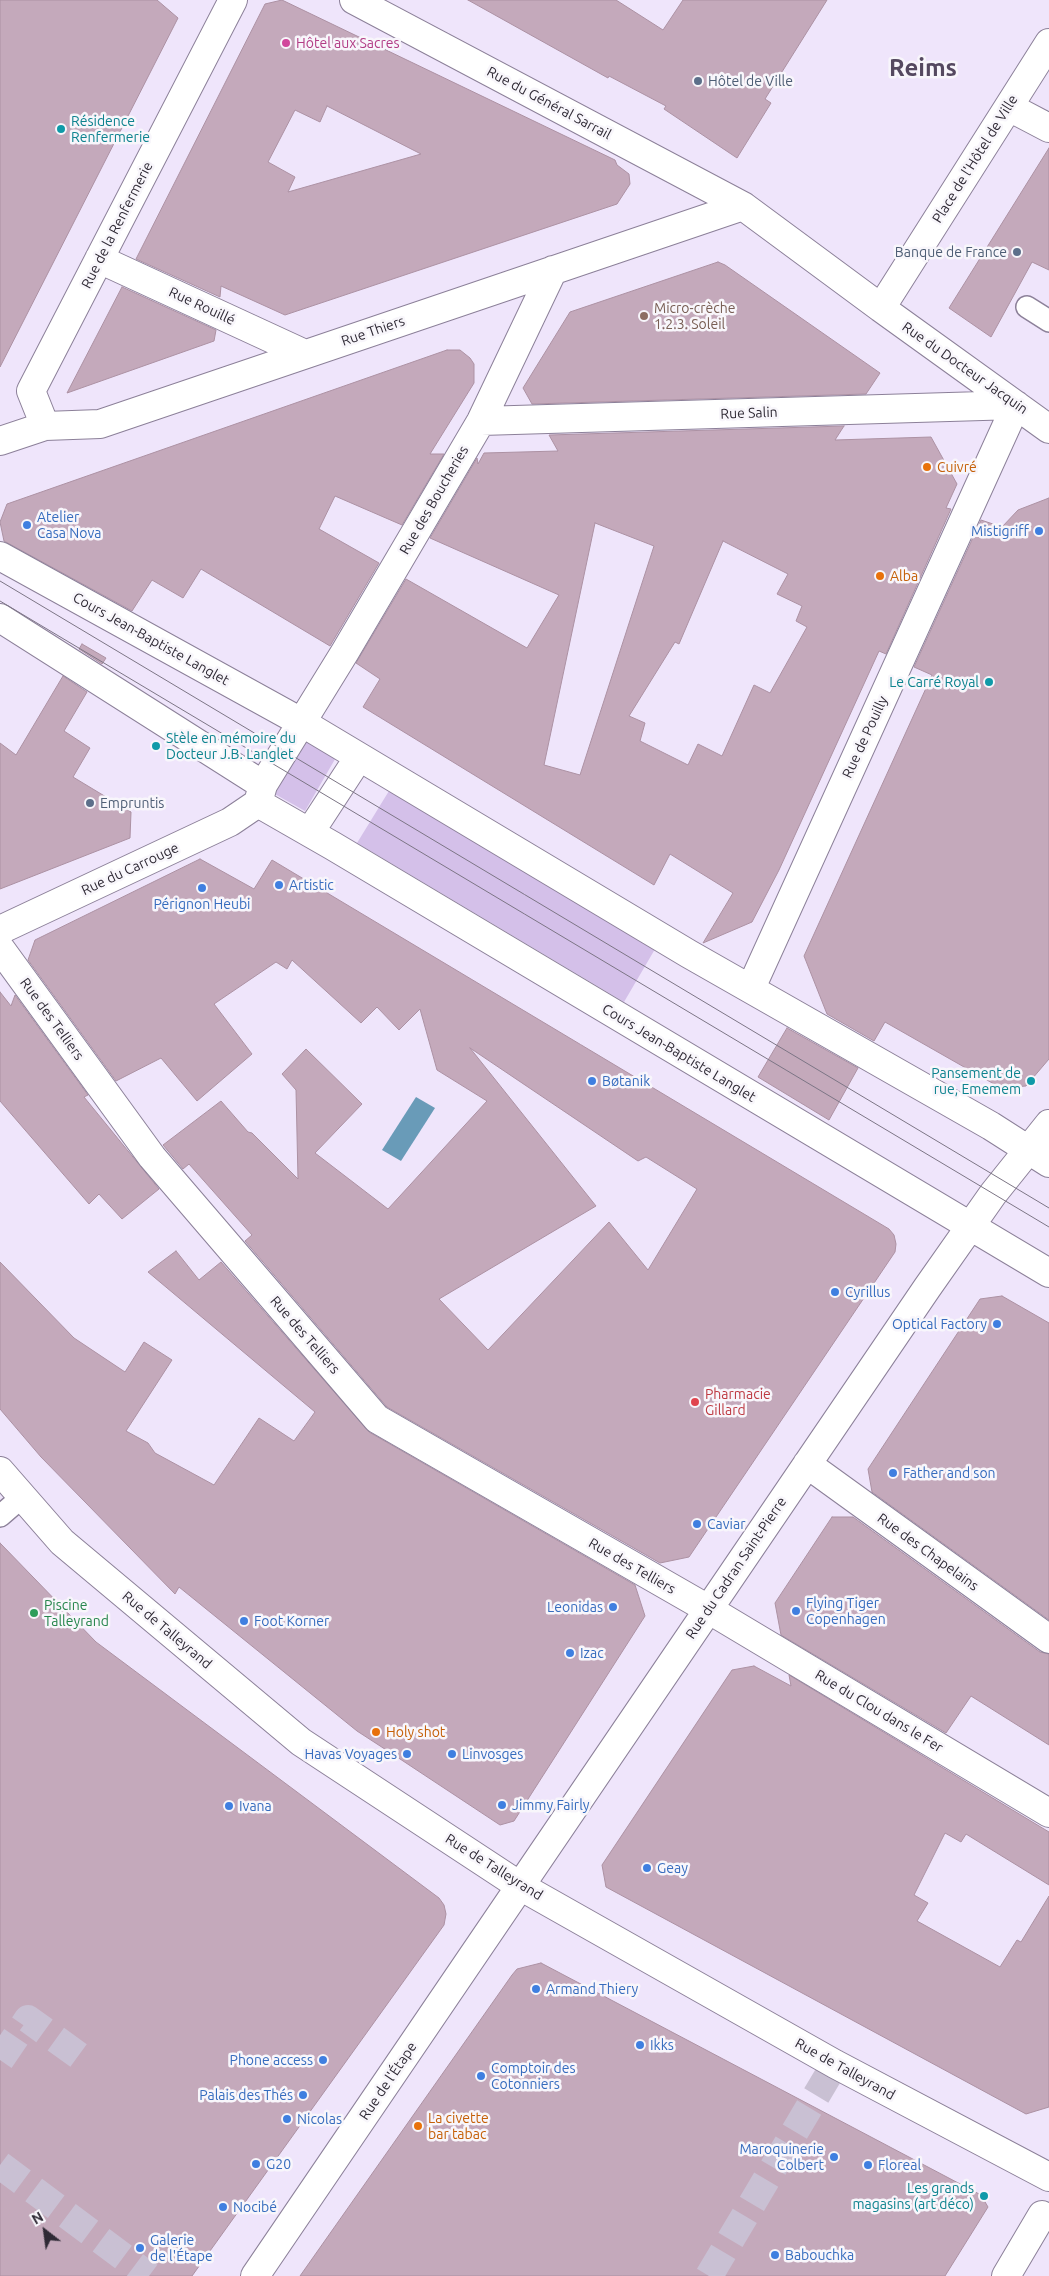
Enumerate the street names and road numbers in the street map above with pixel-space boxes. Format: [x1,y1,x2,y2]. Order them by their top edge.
street label: Rue du Général Sarrail [484,63,614,143]
street label: Place de l'Hôtel de Ville [929,92,1021,226]
street label: Rue de la Renfermerie [78,159,156,291]
street label: Rue Rouillé [166,283,238,329]
street label: Rue Thiers [339,312,407,350]
street label: Rue du Docteur Jacquin [899,318,1031,418]
street label: Rue Salin [720,404,778,422]
street label: Rue des Boucheries [396,443,472,557]
street label: Cours Jean-Baptiste Langlet [70,589,232,689]
street label: Rue de Pouilly [839,693,891,781]
street label: Rue du Carrouge [79,839,181,899]
street label: Rue des Telliers [17,975,87,1063]
street label: Cours Jean-Baptiste Langlet [599,1000,759,1106]
street label: Rue des Telliers [267,1293,343,1377]
street label: Rue du Cadran Saint-Pierre [682,1494,790,1642]
street label: Rue des Chapelains [874,1510,982,1594]
street label: Rue des Telliers [586,1534,678,1598]
street label: Rue de Talleyrand [119,1588,215,1672]
street label: Rue du Clou dans le Fer [812,1666,946,1756]
street label: Rue de Talleyrand [442,1830,546,1904]
street label: Rue de Talleyrand [792,2035,898,2103]
street label: Rue de l'Étape [356,2039,420,2123]

